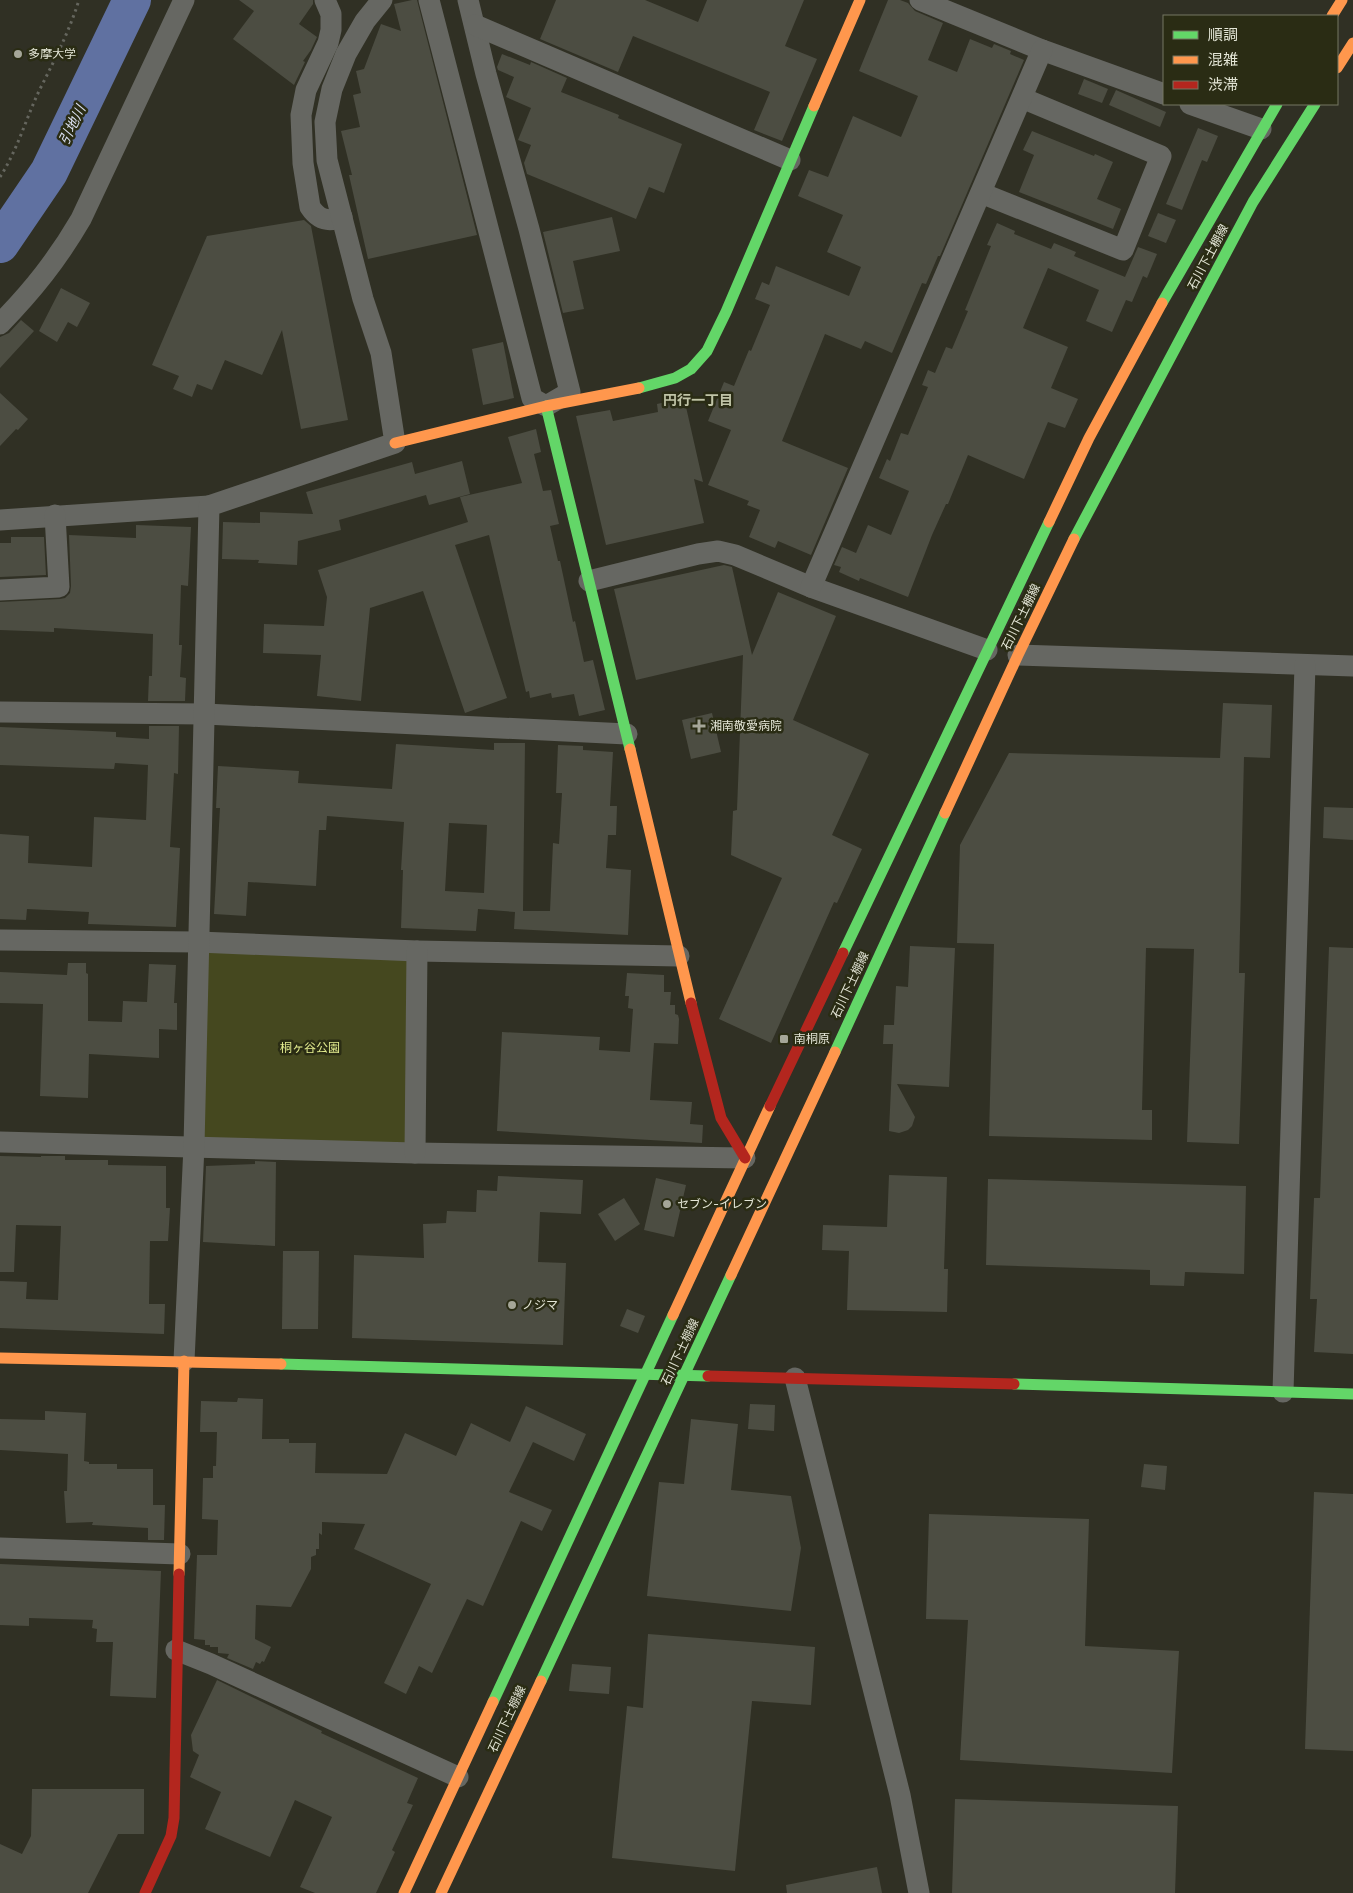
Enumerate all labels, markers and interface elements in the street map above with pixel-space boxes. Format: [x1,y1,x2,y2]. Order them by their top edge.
legend [1163,15,1338,105]
text: 順調 [1208,26,1238,44]
place label: 多摩大学 [28,47,76,61]
marker: 多摩大学 [12,48,24,60]
text: 混雑 [1208,51,1238,69]
text: 渋滞 [1208,76,1238,94]
water label: 引地川 [56,101,89,147]
street label: 石川下土棚線 [1185,222,1231,292]
district label: 円行一丁目 [663,392,733,408]
street label: 石川下土棚線 [999,582,1043,652]
marker: 湘南敬愛病院 [692,719,706,733]
place label: 湘南敬愛病院 [710,719,782,733]
street label: 石川下土棚線 [828,949,872,1021]
place label: 南桐原 [794,1032,830,1046]
marker: 南桐原 [778,1033,790,1045]
park label: 桐ヶ谷公園 [280,1041,340,1055]
place label: セブン-イレブン [677,1197,767,1211]
marker: セブン-イレブン [661,1198,673,1210]
place label: ノジマ [522,1298,558,1312]
marker: ノジマ [506,1299,518,1311]
street label: 石川下土棚線 [658,1316,702,1388]
street label: 石川下土棚線 [485,1683,529,1755]

